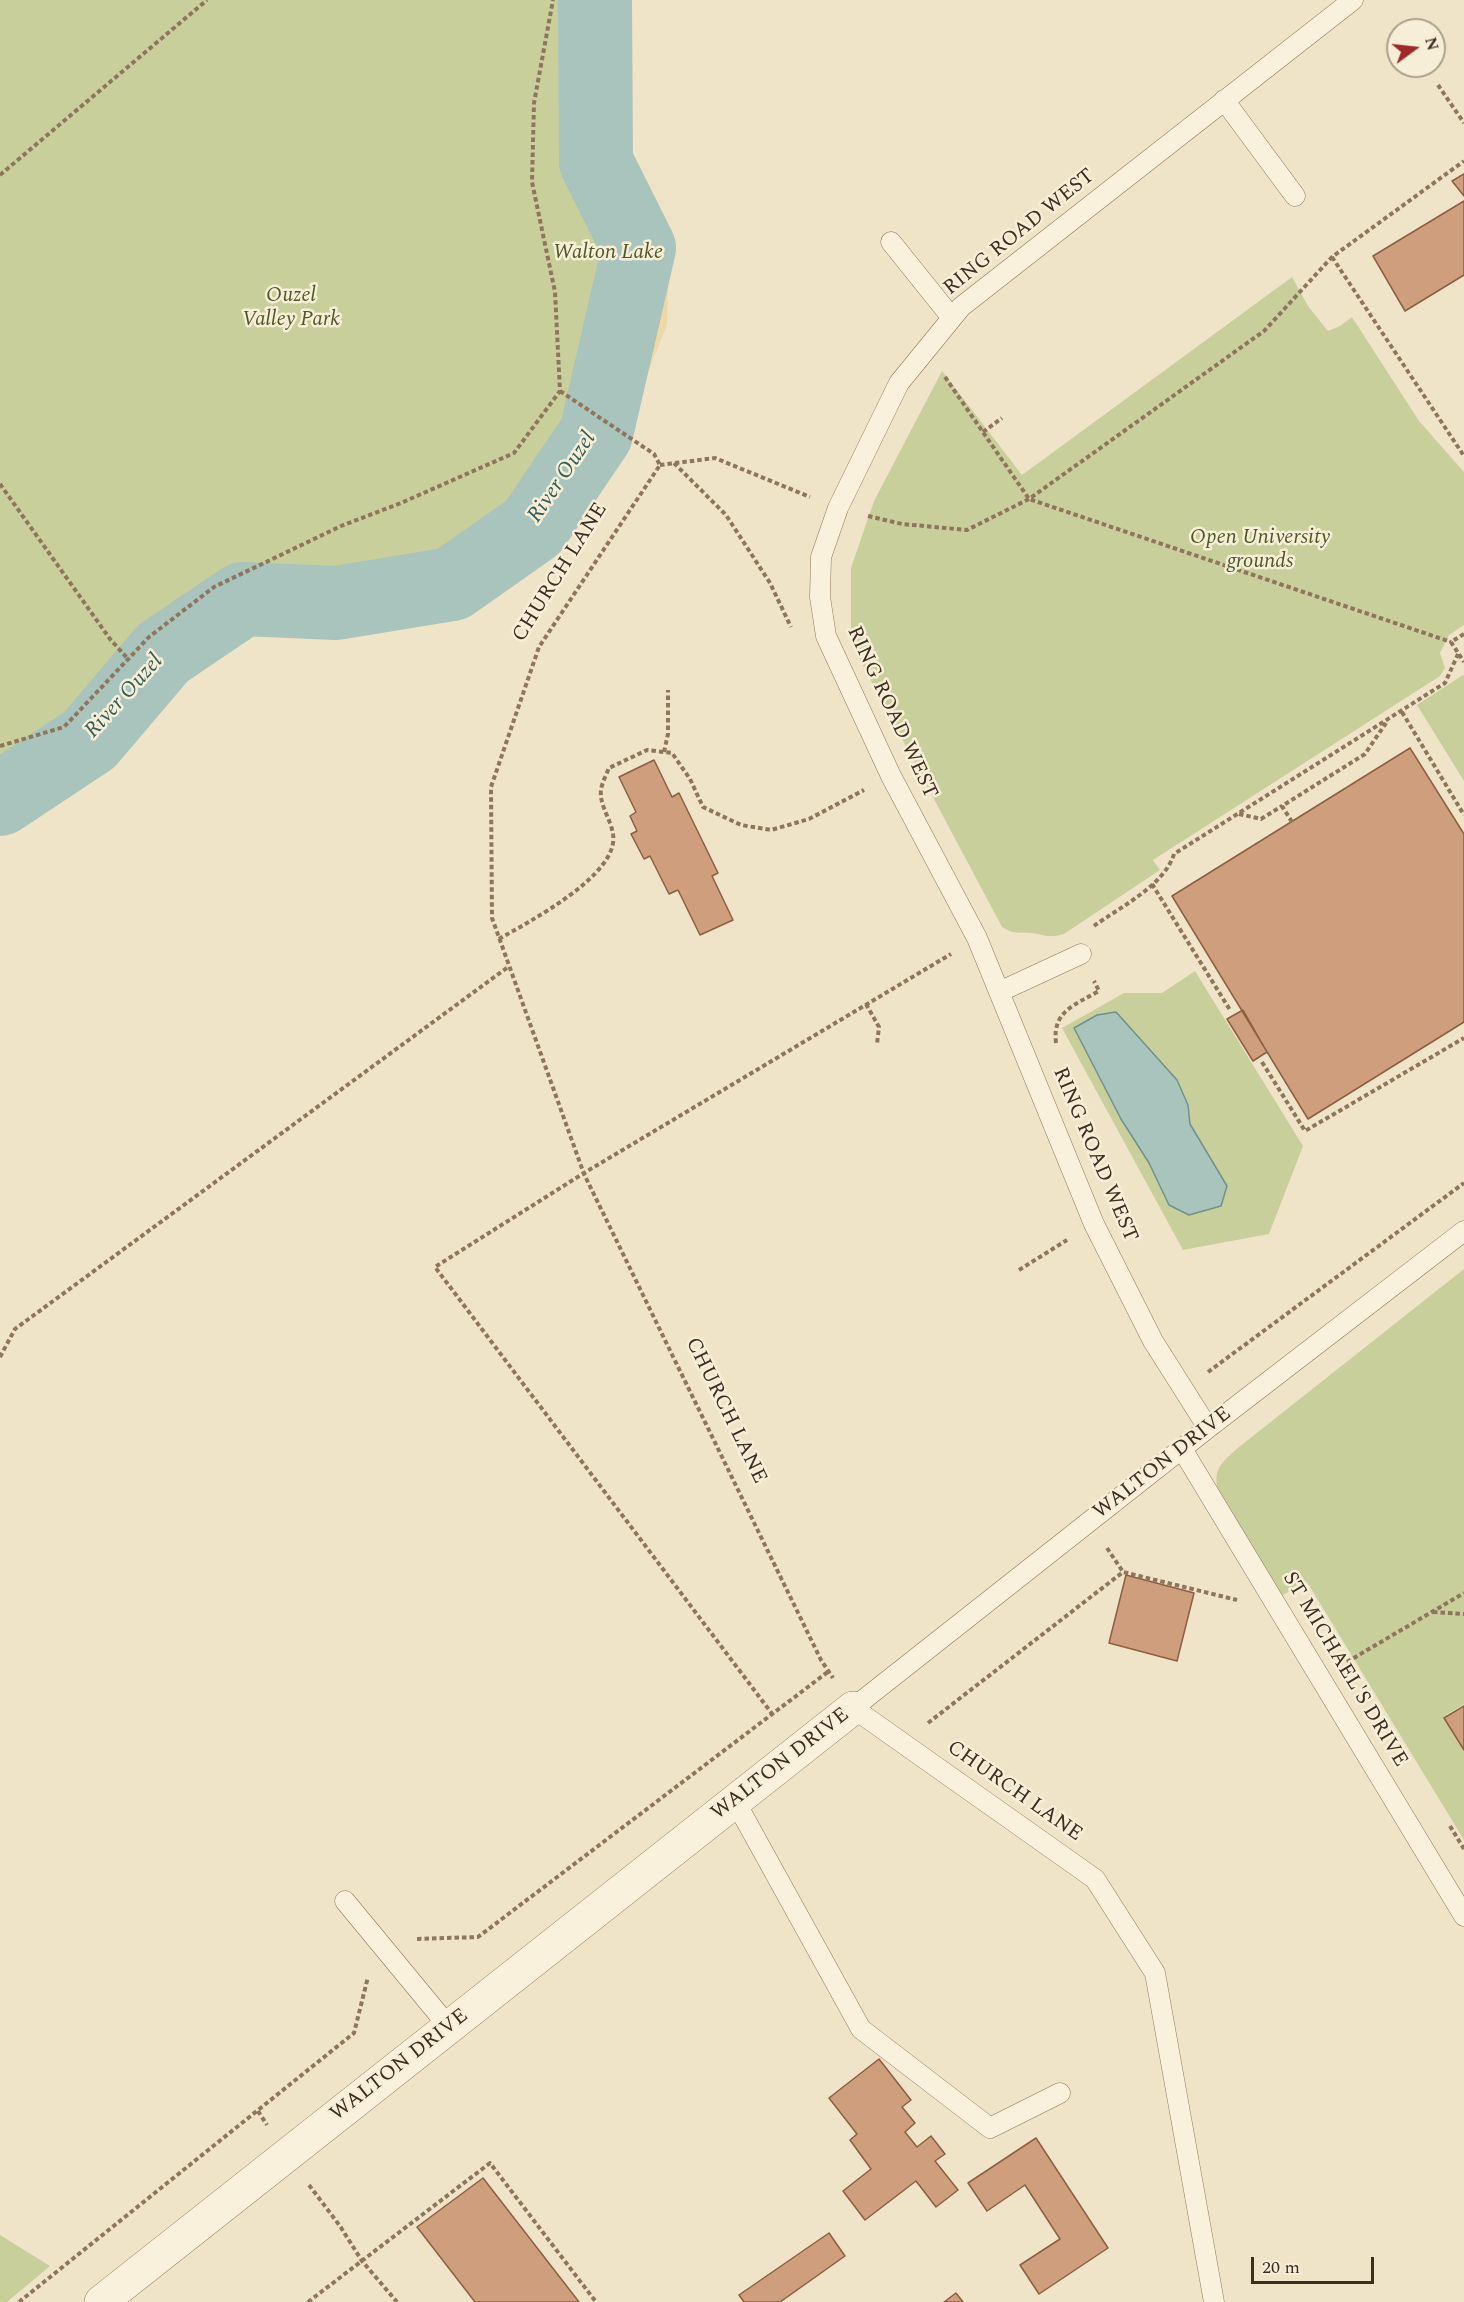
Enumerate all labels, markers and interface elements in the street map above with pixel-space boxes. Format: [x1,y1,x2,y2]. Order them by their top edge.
north arrow [1386,18,1446,78]
text: N [1418,34,1445,53]
street label: RING ROAD WEST [939,164,1101,302]
park label: Walton Lake [553,241,663,267]
park label: Ouzel Valley Park [242,284,340,334]
water label: River Ouzel [523,427,603,529]
street label: CHURCH LANE [508,499,614,647]
park label: Open University grounds [1190,526,1330,576]
street label: RING ROAD WEST [840,623,942,803]
water label: River Ouzel [80,649,170,745]
street label: RING ROAD WEST [1046,1064,1142,1246]
street label: CHURCH LANE [679,1334,771,1488]
street label: WALTON DRIVE [1089,1402,1237,1526]
street label: ST MICHAEL'S DRIVE [1276,1568,1412,1772]
street label: WALTON DRIVE [707,1703,855,1827]
street label: CHURCH LANE [941,1736,1087,1848]
street label: WALTON DRIVE [326,2004,474,2128]
scale bar [1254,2245,1377,2283]
text: 20 m [1262,2254,1300,2281]

